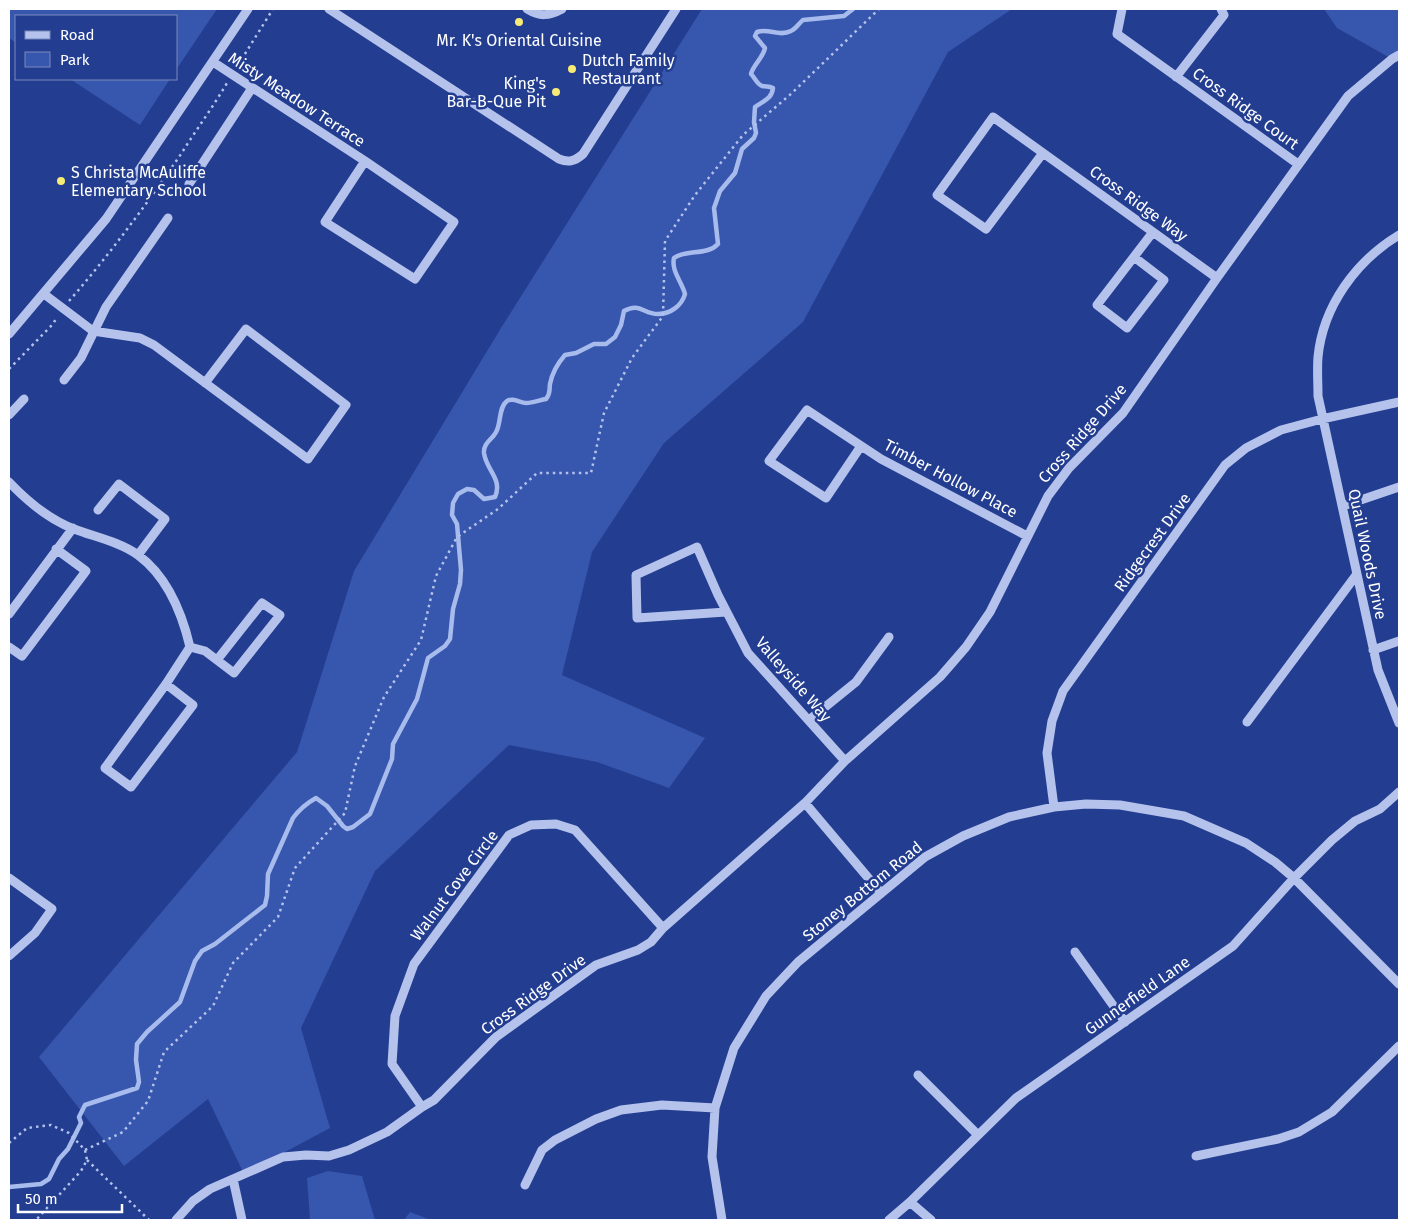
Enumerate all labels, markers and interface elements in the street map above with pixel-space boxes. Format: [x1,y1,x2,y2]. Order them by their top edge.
legend [15,15,178,80]
marker: Mr. K's Oriental Cuisine [513,16,525,28]
text: Road [60,26,95,44]
place label: Mr. K's Oriental Cuisine [436,31,602,50]
street label: Misty Meadow Terrace [225,48,369,151]
text: Park [60,51,90,69]
place label: Dutch Family Restaurant [582,51,675,88]
marker: Dutch Family Restaurant [566,63,578,75]
street label: Cross Ridge Court [1189,63,1303,153]
place label: King's Bar-B-Que Pit [446,74,546,111]
marker: King's Bar-B-Que Pit [550,86,562,98]
street label: Cross Ridge Way [1086,161,1192,245]
place label: S Christa McAuliffe Elementary School [71,163,207,200]
marker: S Christa McAuliffe Elementary School [55,175,67,187]
street label: Cross Ridge Drive [1034,380,1131,487]
street label: Timber Hollow Place [881,435,1021,522]
street label: Quail Woods Drive [1344,487,1391,621]
street label: Ridgecrest Drive [1110,489,1195,595]
street label: Valleyside Way [752,633,836,726]
street label: Walnut Cove Circle [407,826,502,944]
street label: Stoney Bottom Road [799,837,926,945]
street label: Cross Ridge Drive [477,950,589,1039]
street label: Gunnerfield Lane [1081,952,1194,1039]
scale bar [18,1182,121,1214]
text: 50 m [25,1190,58,1208]

